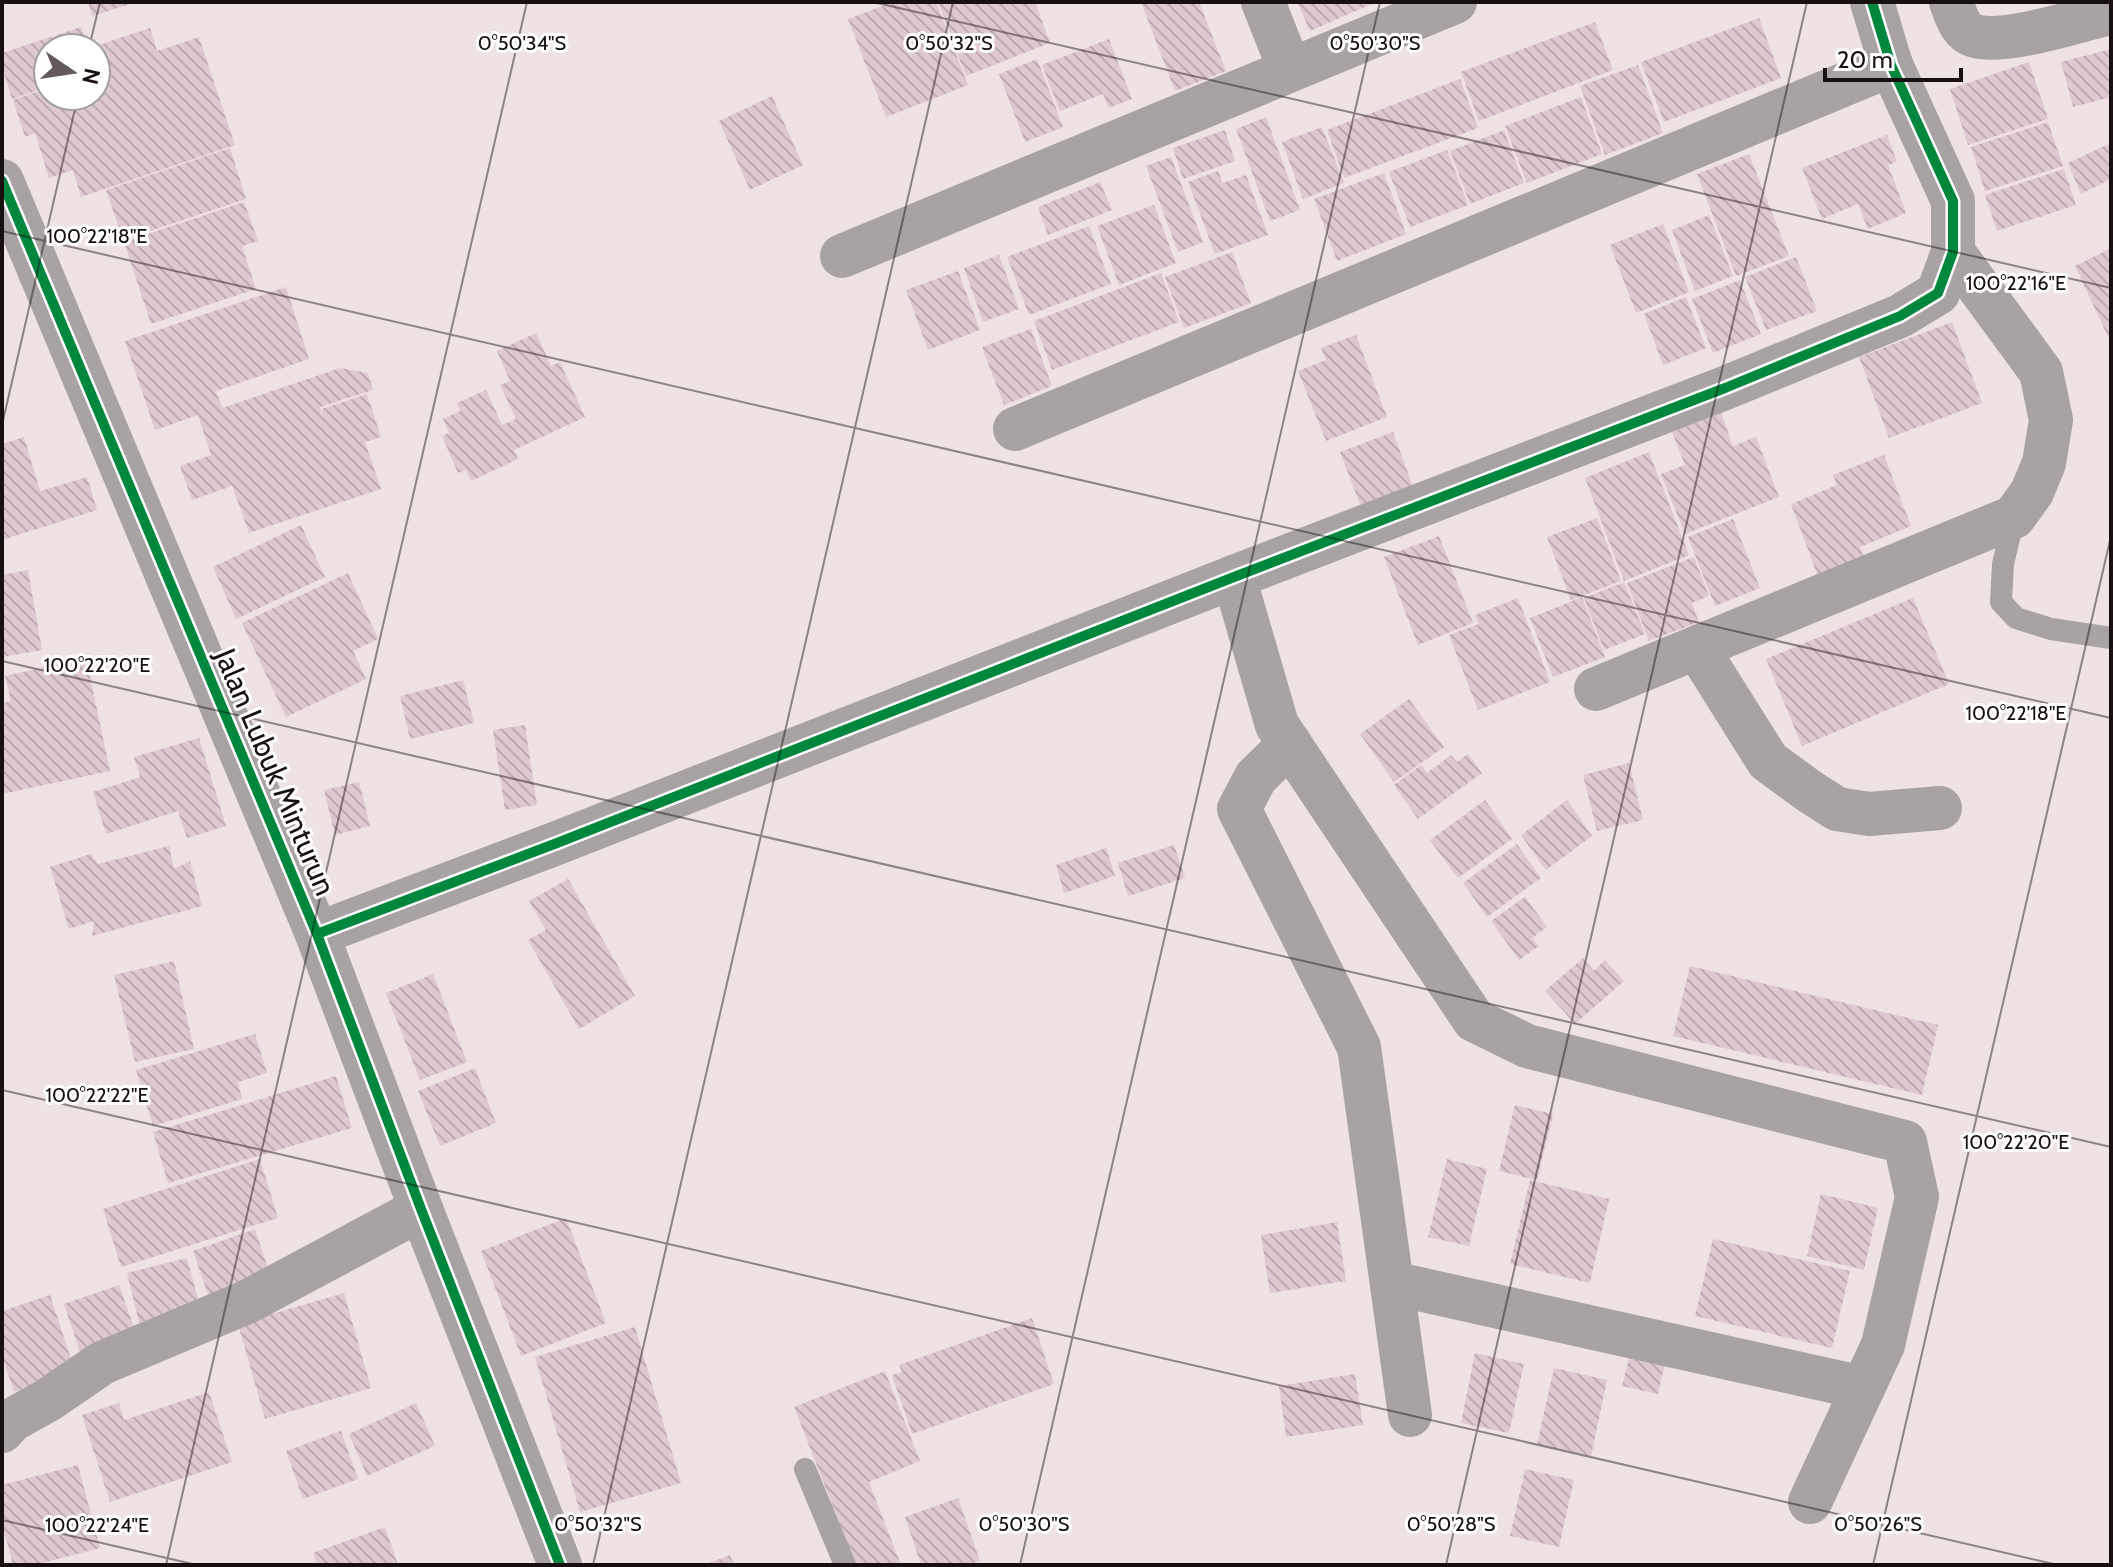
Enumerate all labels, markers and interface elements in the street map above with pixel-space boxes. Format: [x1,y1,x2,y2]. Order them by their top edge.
text: 0°50'34"S [478,31,566,55]
text: 0°50'32"S [905,31,993,55]
text: 0°50'30"S [1330,31,1421,55]
north arrow [32,32,112,112]
scale bar [1825,32,1961,82]
text: 20 m [1837,45,1893,74]
text: N [76,66,106,87]
text: 100°22'18"E [47,224,147,248]
text: 100°22'16"E [1966,271,2066,295]
street label: Jalan Lubuk Minturun [206,642,344,901]
text: 100°22'20"E [44,653,150,677]
text: 100°22'18"E [1966,701,2066,725]
text: 100°22'22"E [45,1083,149,1107]
text: 100°22'20"E [1963,1130,2069,1154]
text: 0°50'32"S [554,1512,642,1536]
text: 0°50'30"S [979,1512,1070,1536]
text: 0°50'28"S [1407,1512,1496,1536]
text: 0°50'26"S [1834,1512,1922,1536]
text: 100°22'24"E [45,1513,149,1537]

